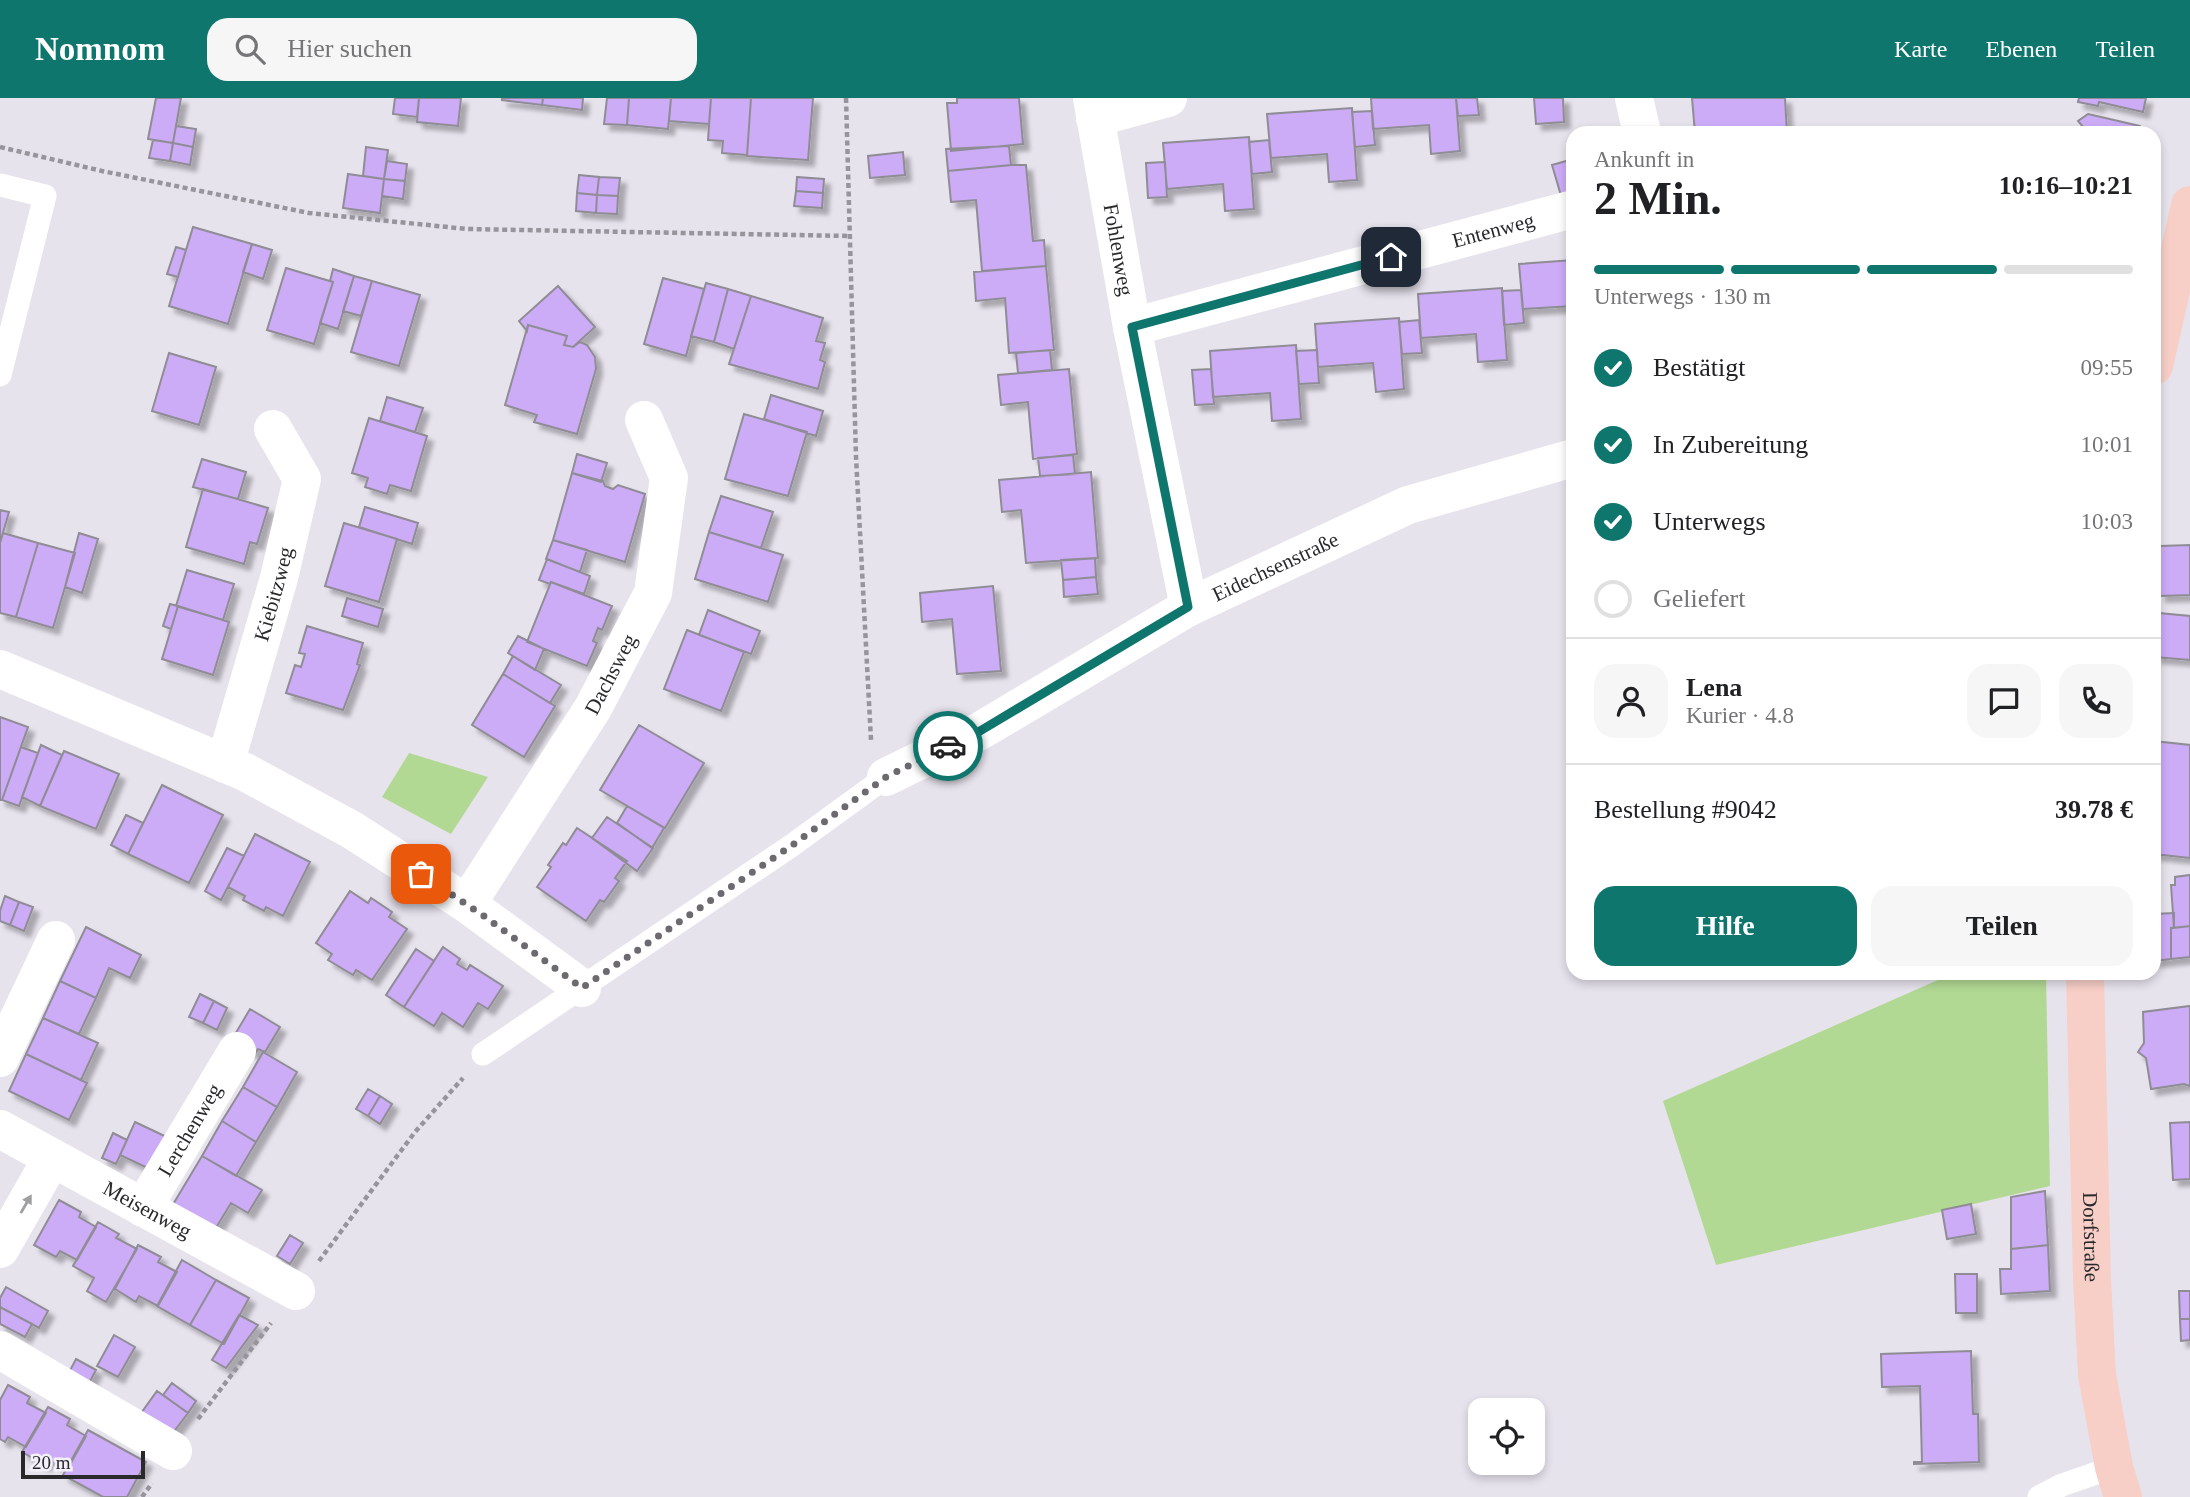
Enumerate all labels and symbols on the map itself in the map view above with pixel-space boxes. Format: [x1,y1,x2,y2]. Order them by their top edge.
street label: Fohlenweg [1099,202,1138,298]
street label: Entenweg [1450,208,1537,253]
pin [1361,227,1421,287]
street label: Eidechsenstraße [1208,527,1342,606]
street label: Kiebitzweg [249,544,298,644]
street label: Dachsweg [580,630,642,719]
courier [913,711,983,781]
pin [391,844,451,904]
street label: Lerchenweg [153,1079,227,1181]
street label: Meisenweg [99,1176,196,1244]
street label: Dorfstraße [2078,1192,2104,1282]
one-way arrow [20,1194,32,1213]
scale bar [21,1448,145,1480]

